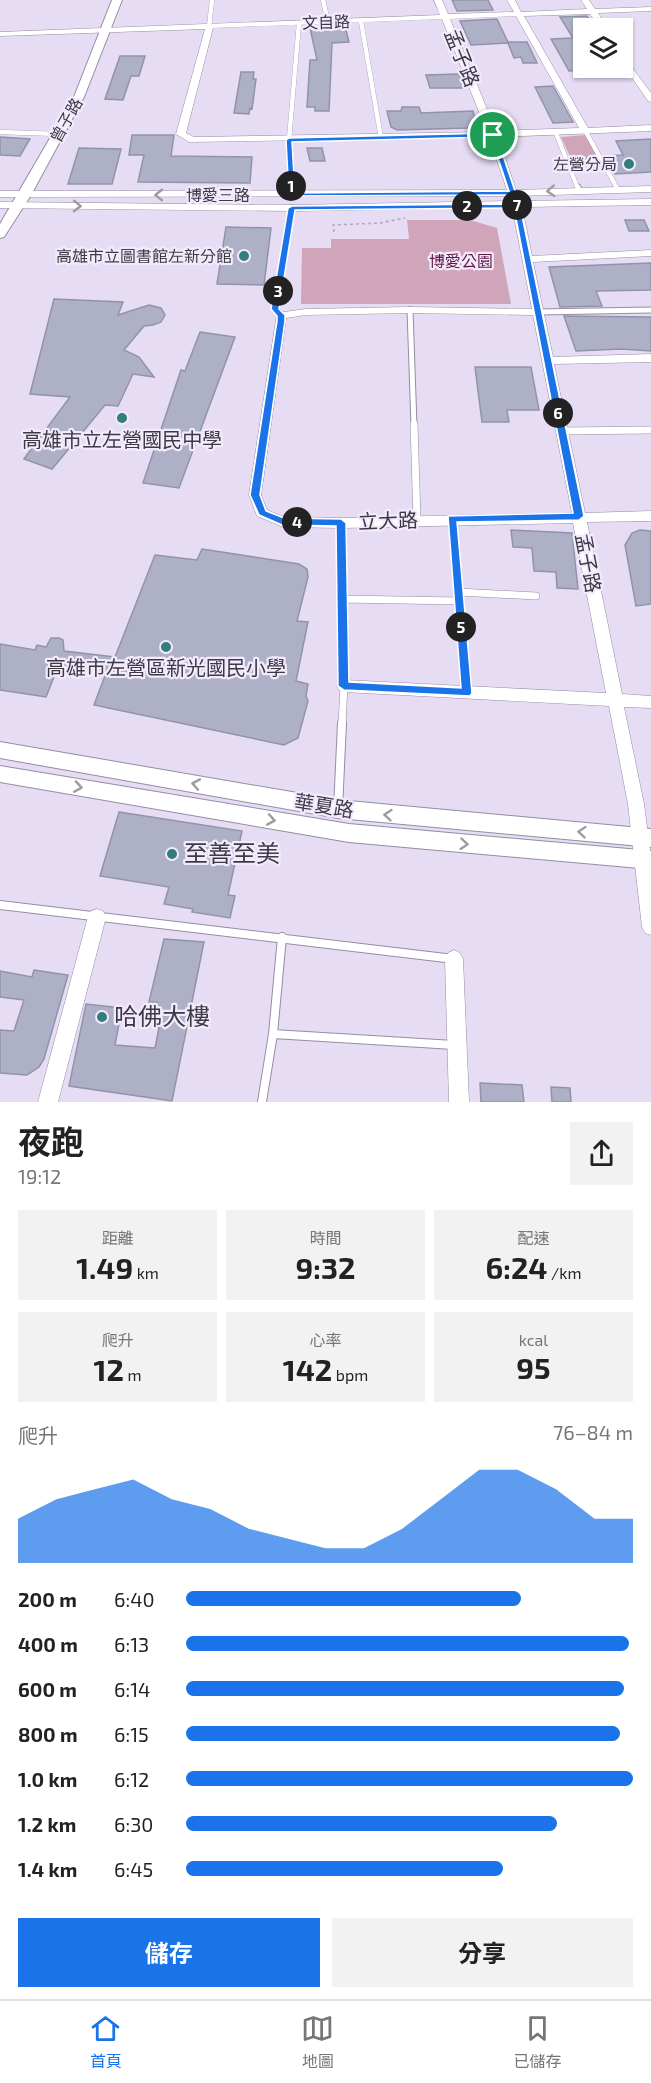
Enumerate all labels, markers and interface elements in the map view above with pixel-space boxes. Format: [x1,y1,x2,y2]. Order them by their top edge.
street label: 文自路 [302,11,350,32]
map controls [573,18,633,78]
button: layers [573,18,633,78]
street label: 孟子路 [441,25,485,90]
street label: 曾子路 [46,94,86,145]
pin [467,109,518,160]
icon: arrive [476,118,509,151]
place label: 左營分局 [553,154,617,173]
marker: 左營分局 [622,157,636,171]
pin: 1 [276,171,306,201]
text: 1 [288,176,294,195]
street label: 博愛三路 [186,185,250,204]
one-way arrow [546,185,555,198]
one-way arrow [155,189,164,201]
pin: 7 [502,190,532,220]
pin: 2 [452,191,482,221]
text: 7 [513,195,521,214]
text: 2 [462,196,472,215]
one-way arrow [72,200,81,212]
place label: 高雄市立圖書館左新分館 [56,246,232,265]
marker: 高雄市立圖書館左新分館 [237,249,251,263]
park label: 博愛公園 [429,251,493,270]
pin: 3 [263,276,293,306]
text: 3 [273,281,283,300]
pin: 6 [543,398,573,428]
text: 6 [553,403,563,422]
marker: 高雄市立左營國民中學 [115,411,129,425]
place label: 高雄市立左營國民中學 [22,427,222,451]
pin: 4 [282,507,312,537]
street label: 立大路 [358,507,418,533]
text: 4 [292,512,302,531]
street label: 孟子路 [571,531,606,595]
pin: 5 [446,612,476,642]
text: 5 [457,617,465,636]
marker: 高雄市左營區新光國民小學 [159,640,173,654]
place label: 高雄市左營區新光國民小學 [46,655,286,679]
one-way arrow [191,778,201,791]
one-way arrow [73,780,83,793]
street label: 華夏路 [293,788,356,822]
one-way arrow [384,809,393,822]
one-way arrow [265,813,275,826]
one-way arrow [578,826,587,839]
one-way arrow [460,837,469,850]
place label: 至善至美 [184,838,280,867]
marker: 至善至美 [165,847,179,861]
place label: 哈佛大樓 [114,1001,210,1030]
marker: 哈佛大樓 [95,1010,109,1024]
text: 夜跑 [18,1121,84,1161]
button: share [570,1122,633,1185]
text: 19:12 [18,1164,61,1188]
text: 距離 [101,1228,134,1247]
text: 時間 [309,1228,342,1247]
text: 配速 [517,1228,550,1247]
text: 1.49 [76,1249,133,1285]
text: 9:32 [296,1249,355,1285]
text: 6:24 [486,1249,547,1285]
text: km [133,1263,159,1282]
text: /km [547,1263,581,1282]
text: 爬升 [101,1330,134,1349]
text: 心率 [309,1330,342,1349]
text: kcal [519,1330,548,1349]
text: 95 [516,1349,551,1385]
text: 12 [94,1351,124,1387]
text: 142 [283,1351,332,1387]
text: m [124,1365,141,1384]
text: bpm [332,1365,368,1384]
text: 76–84 m [553,1420,633,1444]
text: 爬升 [18,1423,58,1447]
text: 200 m [18,1587,77,1611]
text: 6:40 [114,1587,155,1611]
text: 400 m [18,1632,78,1656]
text: 6:13 [114,1632,149,1656]
text: 600 m [18,1677,77,1701]
text: 6:14 [114,1677,150,1701]
text: 800 m [18,1722,78,1746]
text: 6:15 [114,1722,149,1746]
text: 1.0 km [18,1767,77,1791]
text: 6:12 [114,1767,149,1791]
text: 1.2 km [18,1812,76,1836]
text: 6:30 [114,1812,153,1836]
text: 1.4 km [18,1857,77,1881]
text: 6:45 [114,1857,153,1881]
button: 儲存 [18,1918,320,1987]
button: 分享 [332,1918,633,1987]
tab: 首頁 [89,2012,122,2072]
tab: 地圖 [301,2012,334,2072]
tab: 已儲存 [513,2012,561,2072]

